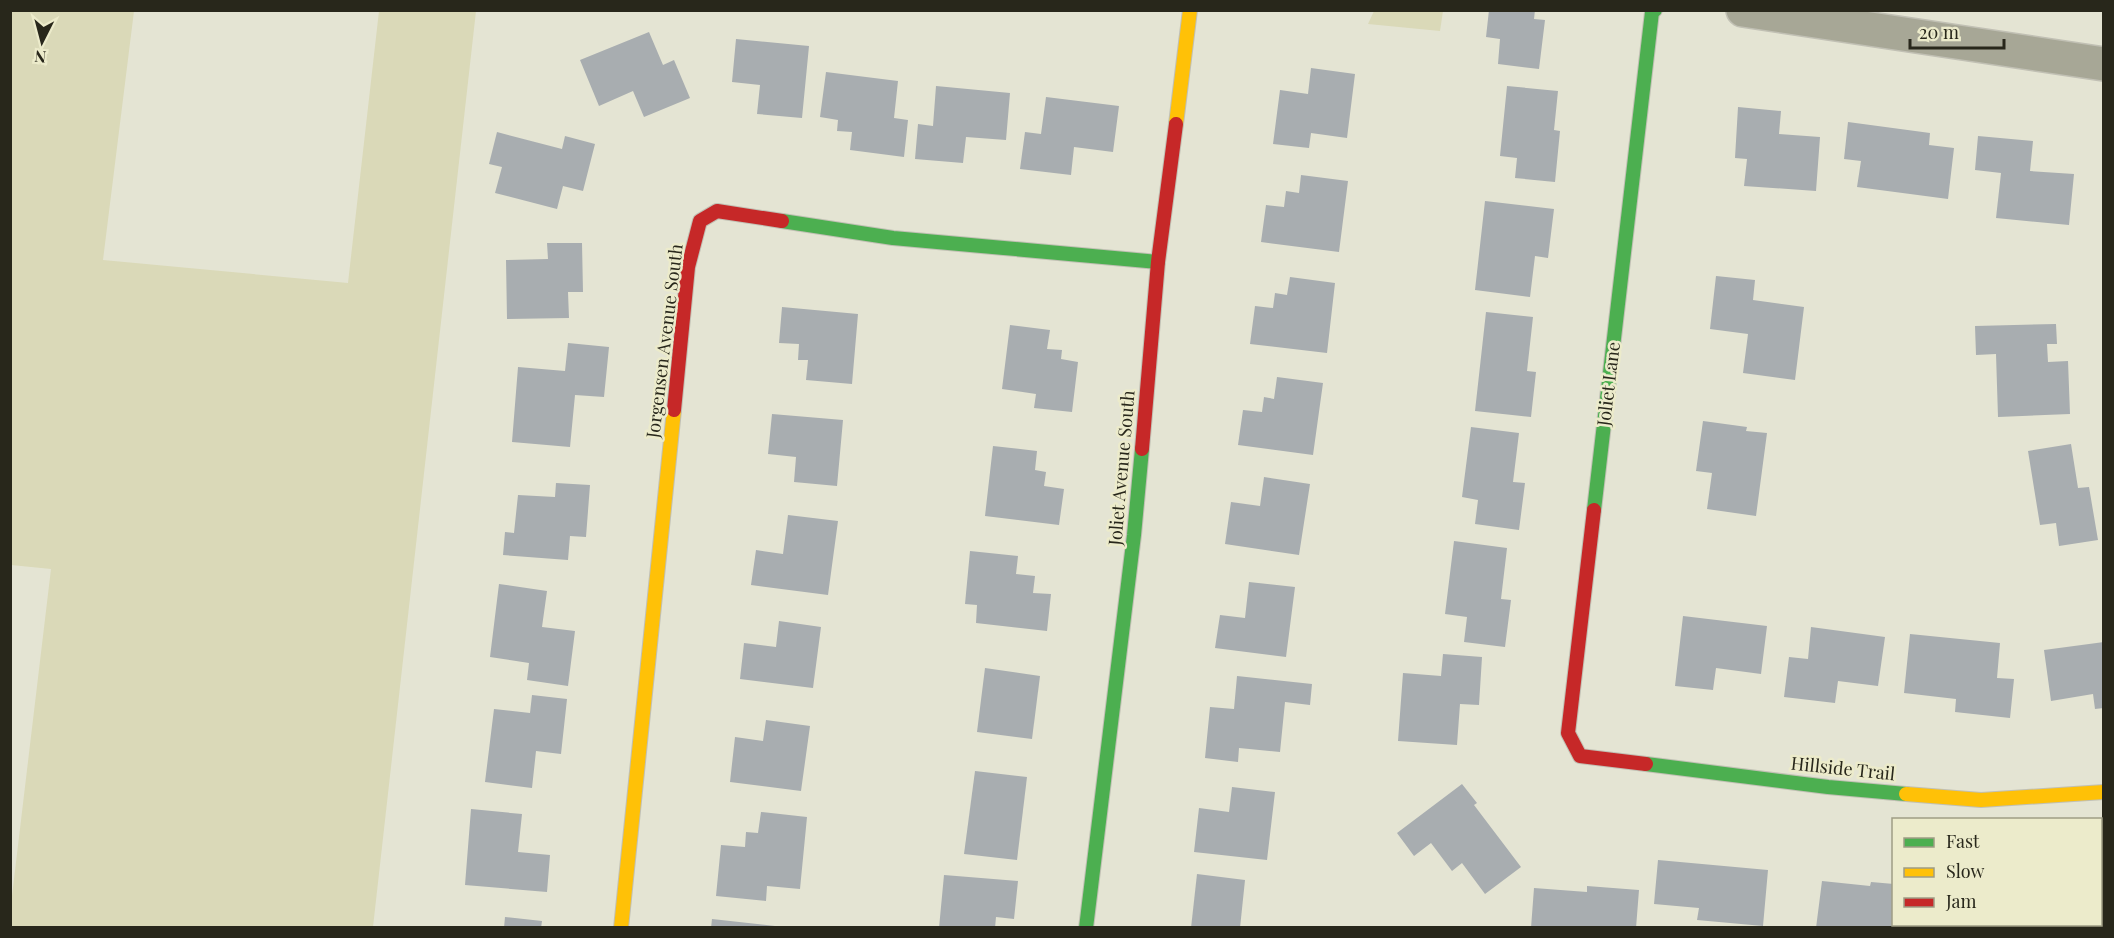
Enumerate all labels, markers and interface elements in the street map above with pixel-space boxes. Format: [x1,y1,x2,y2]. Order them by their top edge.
north arrow [12,12,72,72]
scale bar [1910,12,2004,50]
text: 20 m [1919,20,1959,44]
text: N [33,46,47,68]
street label: Jorgensen Avenue South [640,242,688,440]
street label: Joliet Lane [1591,340,1625,428]
street label: Joliet Avenue South [1102,389,1140,547]
street label: Hillside Trail [1790,751,1896,785]
legend [1892,818,2102,926]
text: Fast [1946,829,1980,853]
text: Slow [1946,859,1984,883]
text: Jam [1945,889,1976,913]

